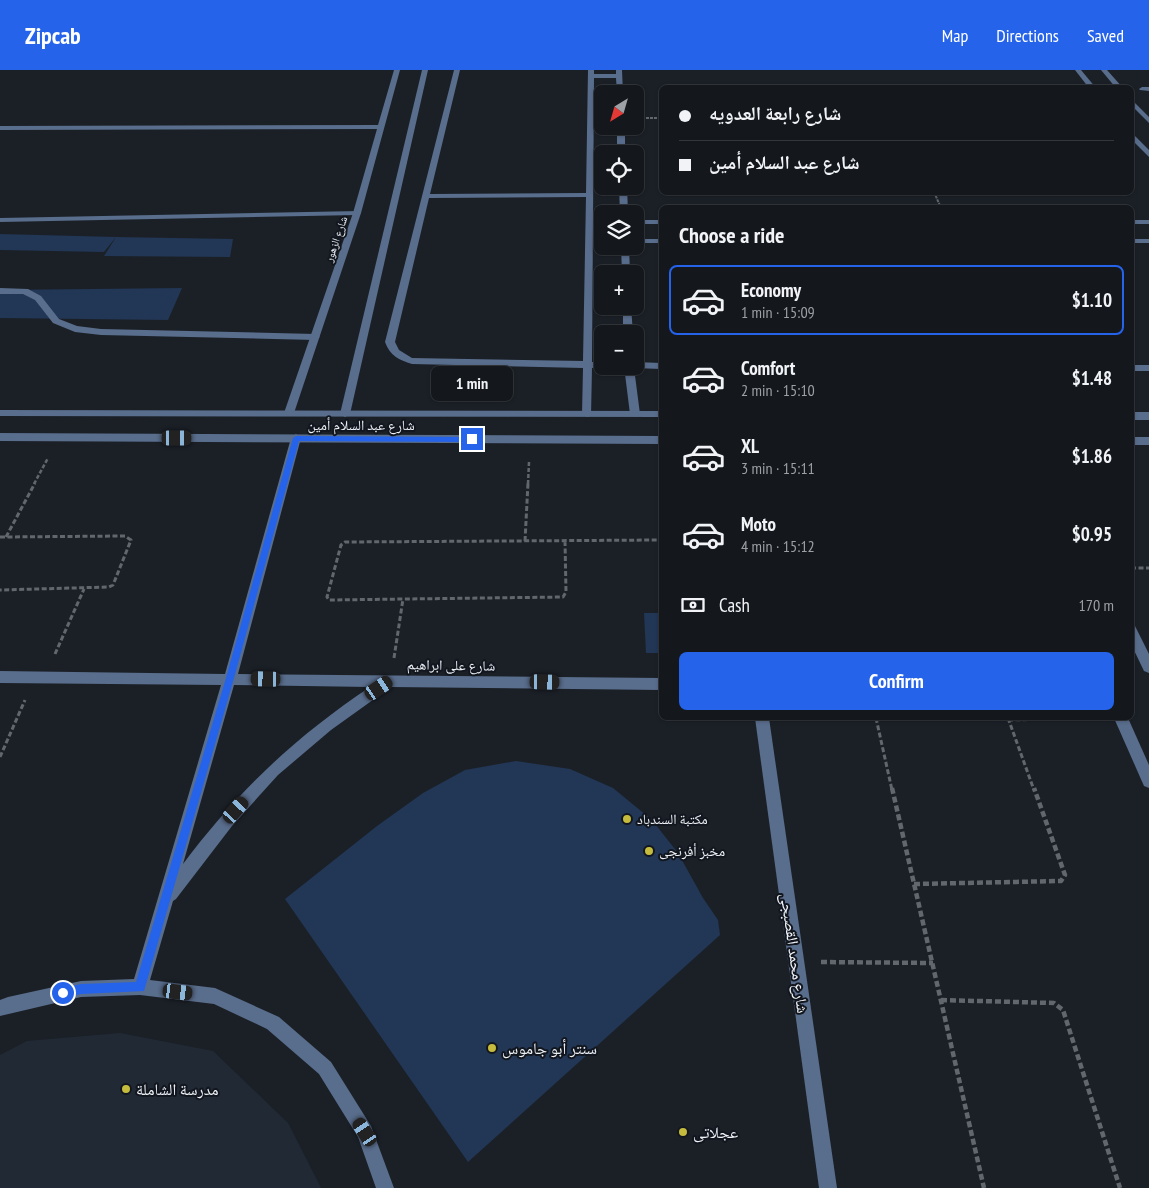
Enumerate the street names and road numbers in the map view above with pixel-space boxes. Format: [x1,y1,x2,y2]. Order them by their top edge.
street label: شارع الزهور [321,214,350,265]
street label: شارع عبد السلام أمين [307,416,415,435]
street label: شارع على ابراهيم [407,655,495,676]
street label: شارع محمد القصبجى [776,891,813,1015]

